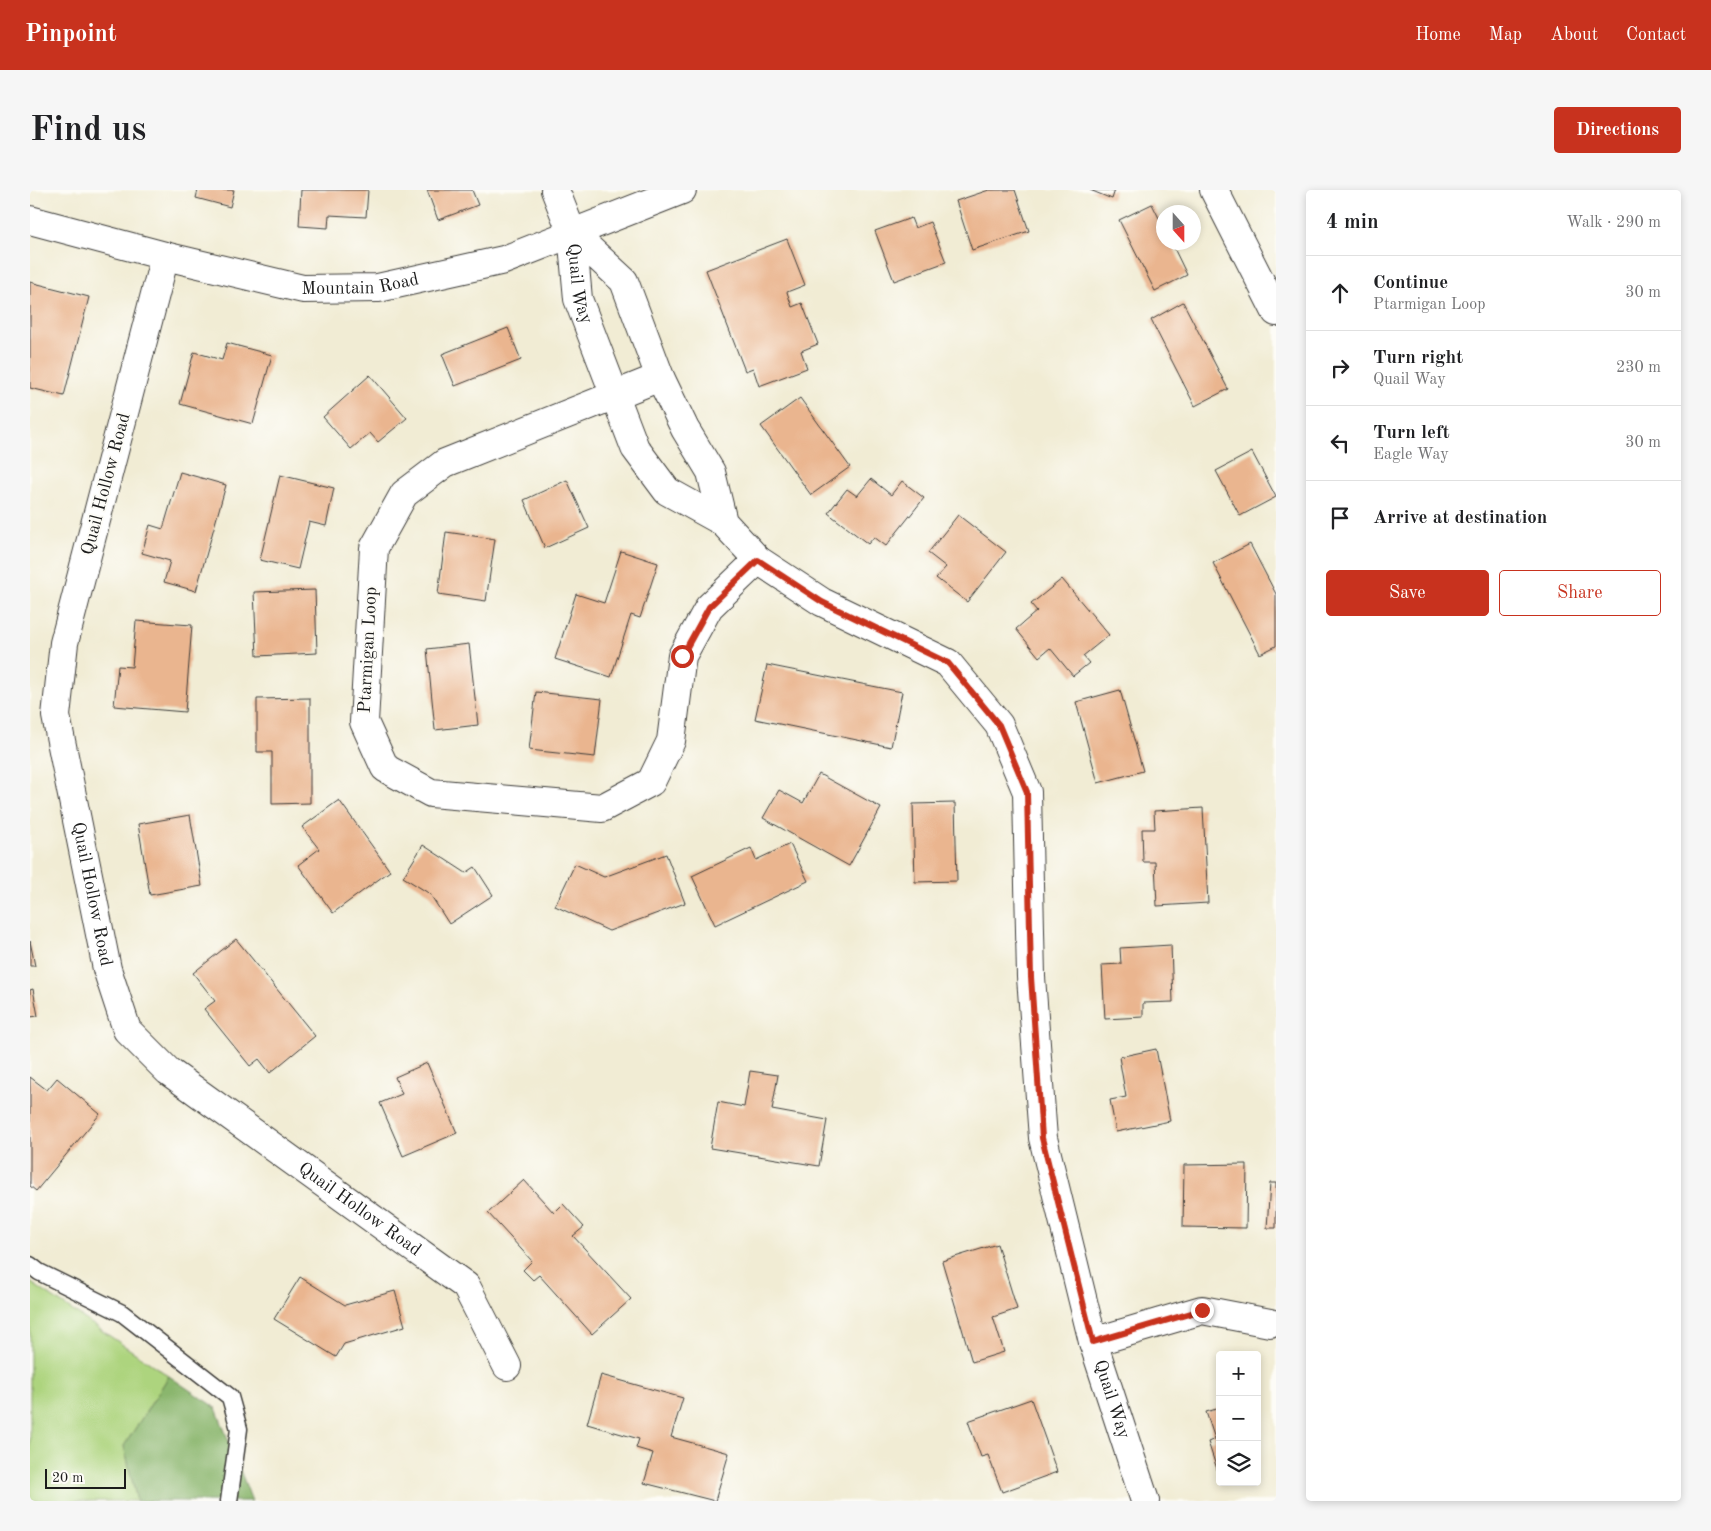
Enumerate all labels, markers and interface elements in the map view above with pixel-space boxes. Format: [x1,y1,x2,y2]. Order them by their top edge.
text: Pinpoint [25,23,117,47]
text: Home [1415,26,1461,44]
text: Map [1489,26,1522,44]
text: About [1550,26,1598,44]
text: Contact [1626,26,1686,44]
button: Directions [1554,107,1681,153]
text: Find us [30,113,146,148]
north arrow [1156,205,1201,250]
text: 4 min [1326,212,1379,233]
text: Walk · 290 m [1566,215,1661,231]
street label: Quail Way [564,243,596,327]
street label: Mountain Road [301,270,421,298]
text: Continue [1373,274,1448,293]
icon: ahead [1326,279,1354,307]
text: 30 m [1625,285,1661,301]
text: Ptarmigan Loop [1373,297,1486,313]
text: Turn right [1373,349,1463,368]
icon: right [1326,354,1354,382]
text: 230 m [1616,360,1661,376]
text: Quail Way [1373,372,1446,388]
street label: Quail Hollow Road [78,411,134,557]
text: Turn left [1373,424,1450,443]
icon: left [1326,429,1354,457]
text: 30 m [1625,435,1661,451]
text: Eagle Way [1373,447,1449,463]
icon: arrive [1326,504,1354,532]
text: Arrive at destination [1373,509,1547,528]
button: Save [1326,570,1489,616]
button: Share [1499,570,1661,616]
street label: Ptarmigan Loop [356,586,380,714]
route start [671,645,694,668]
street label: Quail Hollow Road [69,820,115,968]
street label: Quail Hollow Road [295,1159,424,1259]
route end [1191,1299,1214,1322]
map controls [1216,1351,1261,1486]
button: + [1216,1351,1261,1396]
street label: Quail Way [1090,1358,1133,1441]
button: − [1216,1396,1261,1441]
button: layers [1216,1441,1261,1486]
scale bar [45,1466,126,1489]
text: 20 m [52,1471,83,1485]

